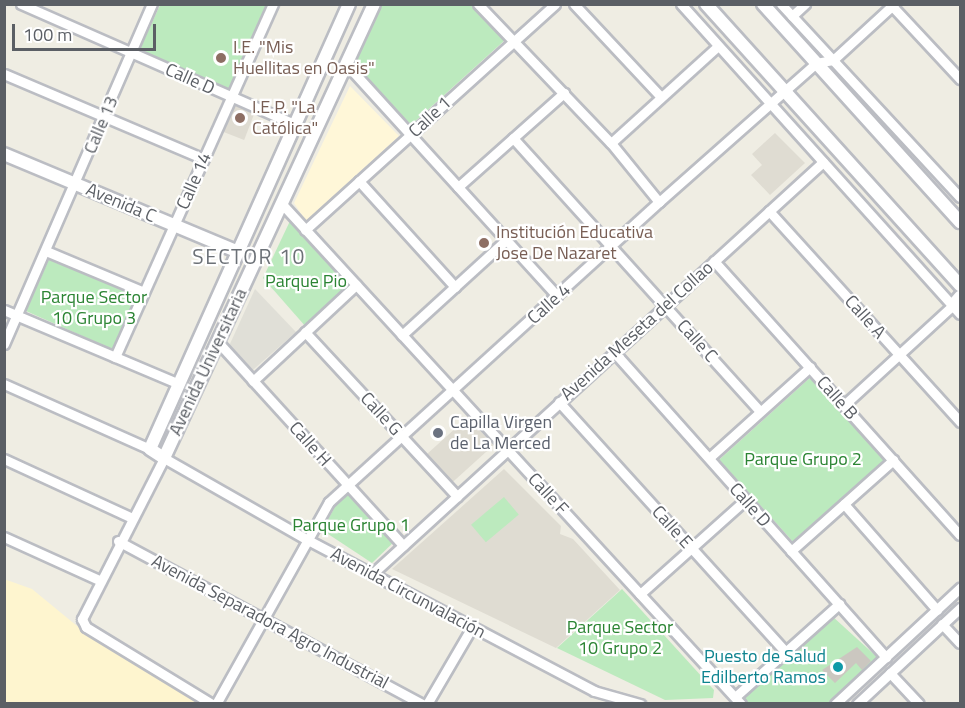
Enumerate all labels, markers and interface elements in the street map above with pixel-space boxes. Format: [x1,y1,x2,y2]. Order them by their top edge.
scale bar [15,12,159,50]
text: 100 m [23,21,72,48]
place label: I.E. "Mis Huellitas en Oasis" [233,37,375,80]
marker: I.E. "Mis Huellitas en Oasis" [214,51,228,65]
street label: Calle D [162,59,218,99]
street label: Calle 1 [404,92,456,142]
street label: Calle 13 [79,93,123,157]
place label: I.E.P. "La Católica" [252,97,318,140]
marker: I.E.P. "La Católica" [233,111,247,125]
street label: Calle 14 [172,149,216,213]
street label: Avenida C [83,179,159,227]
place label: Institución Educativa Jose De Nazaret [496,222,653,264]
marker: Institución Educativa Jose De Nazaret [477,236,491,250]
district label: SECTOR 10 [192,243,306,269]
street label: Avenida Meseta del Collao [556,257,718,405]
park label: Parque Pio [265,270,347,292]
street label: Calle 4 [523,279,575,329]
street label: Avenida Universitaria [164,285,252,439]
park label: Parque Sector 10 Grupo 3 [41,287,147,330]
street label: Calle A [840,291,890,343]
street label: Calle C [672,315,722,367]
street label: Calle B [812,372,862,424]
street label: Calle G [356,388,406,440]
place label: Capilla Virgen de La Merced [450,412,552,454]
street label: Calle H [284,417,336,471]
marker: Capilla Virgen de La Merced [431,426,445,440]
park label: Parque Grupo 2 [744,448,862,470]
street label: Calle F [523,468,573,520]
street label: Calle D [725,479,775,531]
street label: Calle E [647,501,697,553]
park label: Parque Grupo 1 [292,514,410,536]
street label: Avenida Circunvalación [327,543,489,643]
street label: Avenida Separadora Agro Industrial [148,550,392,694]
park label: Parque Sector 10 Grupo 2 [567,617,673,660]
place label: Puesto de Salud Edilberto Ramos [701,646,826,688]
marker: Puesto de Salud Edilberto Ramos [831,660,845,674]

